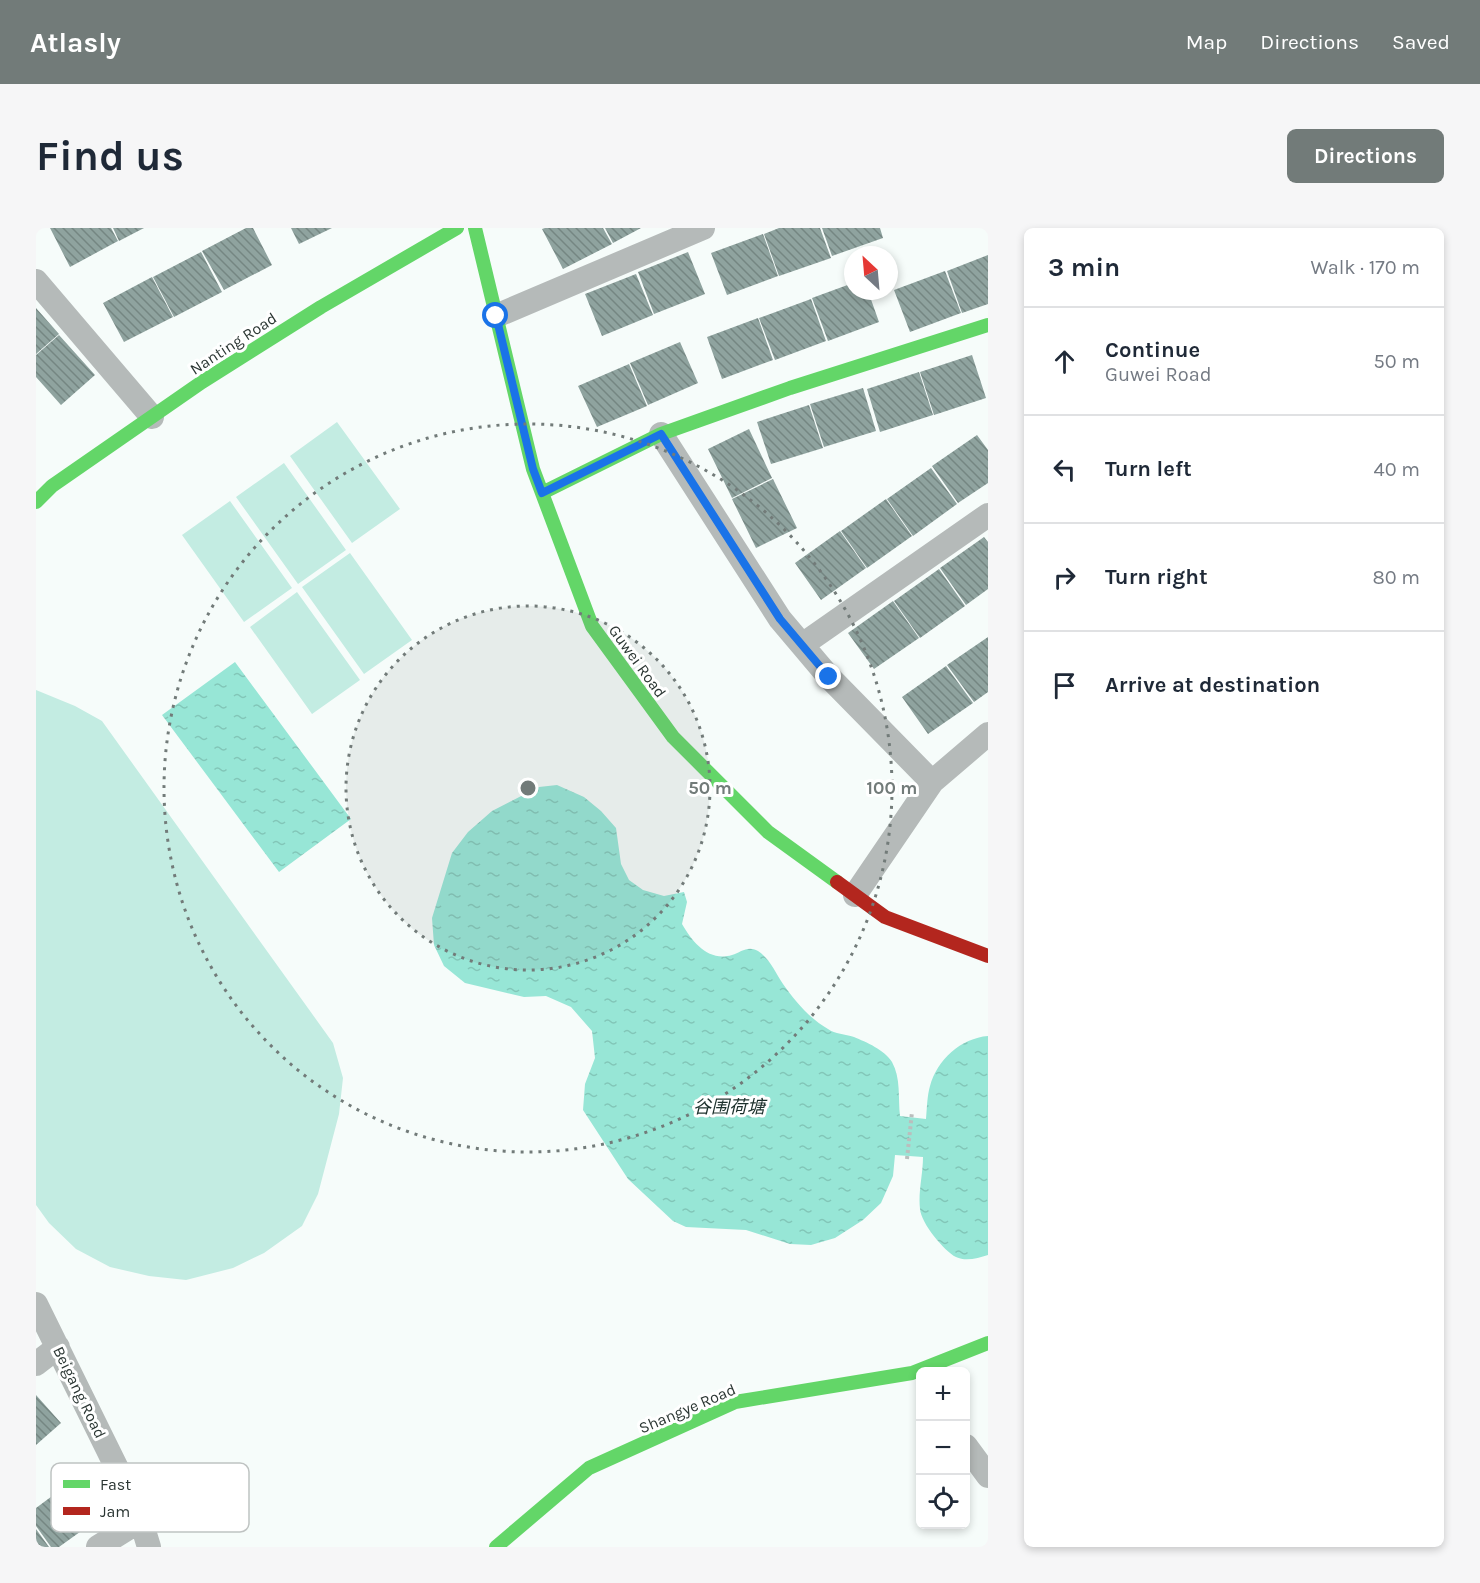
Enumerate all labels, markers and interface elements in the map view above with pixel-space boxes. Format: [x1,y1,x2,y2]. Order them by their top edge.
text: Atlasly [30,26,121,59]
text: Map [1186,30,1227,54]
text: Directions [1260,30,1359,54]
text: Saved [1392,30,1450,54]
button: Directions [1287,129,1444,183]
text: Find us [36,131,184,181]
north arrow [844,246,898,300]
text: 3 min [1048,252,1120,283]
text: Walk · 170 m [1310,256,1420,279]
route start [482,302,508,328]
street label: Nanting Road [186,308,280,378]
text: Continue [1105,337,1200,363]
icon: ahead [1048,345,1081,378]
text: 50 m [1373,350,1420,373]
text: Guwei Road [1105,363,1212,386]
icon: left [1048,453,1081,486]
text: Turn left [1105,456,1192,482]
text: 40 m [1374,458,1420,481]
icon: right [1048,561,1081,594]
text: Turn right [1105,564,1208,590]
text: 80 m [1372,566,1420,589]
street label: Guwei Road [605,621,670,701]
route end [815,663,841,689]
icon: arrive [1048,669,1081,702]
text: Arrive at destination [1105,672,1320,698]
text: 50 m [688,777,732,799]
text: 100 m [867,777,917,799]
centre of rings [518,778,538,798]
water label: 谷围荷塘 [693,1096,768,1118]
street label: Beigang Road [49,1343,110,1441]
map controls [916,1367,970,1529]
button: + [916,1367,970,1421]
street label: Shangye Road [636,1380,738,1437]
button: − [916,1421,970,1475]
legend [51,1463,249,1532]
text: Fast [100,1475,131,1494]
button: locate [916,1475,970,1529]
text: Jam [100,1502,130,1521]

